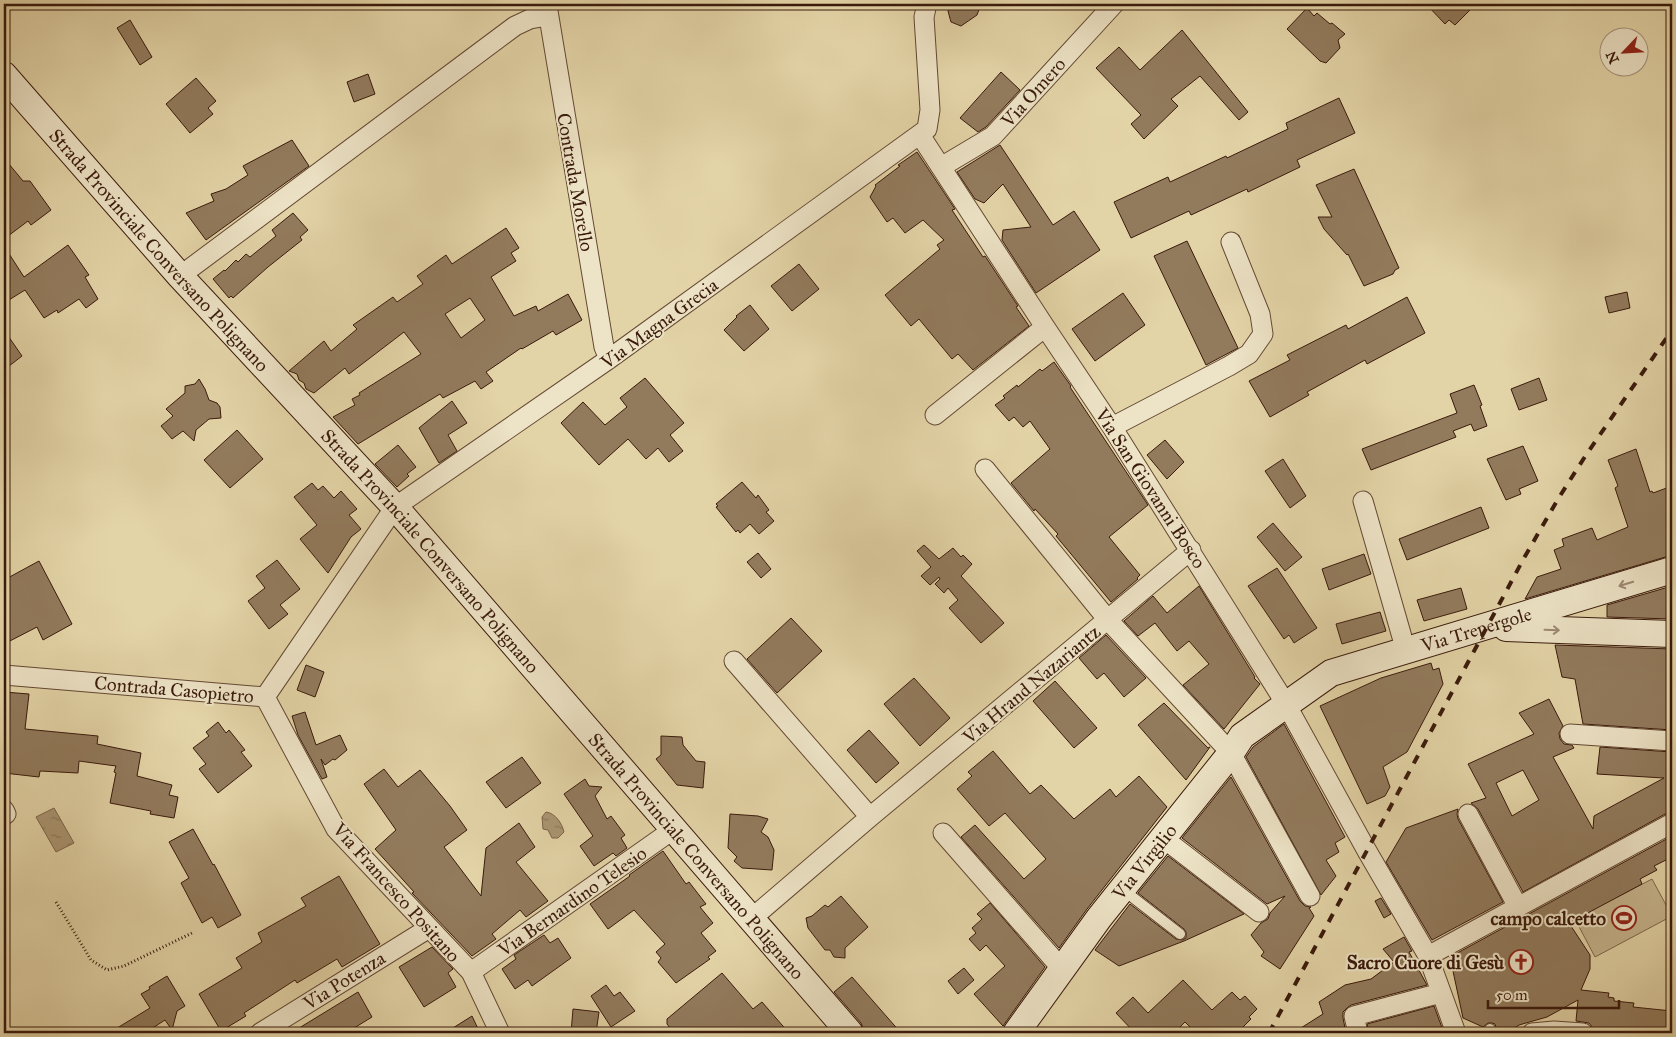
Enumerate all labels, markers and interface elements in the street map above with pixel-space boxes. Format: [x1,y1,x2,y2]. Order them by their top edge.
north arrow [1598,28,1648,78]
text: N [1602,48,1623,66]
street label: Via Omero [996,53,1071,133]
street label: Contrada Morello [552,111,599,253]
street label: Strada Provinciale Conversano Polignano [44,124,274,377]
street label: Via Magna Grecia [595,273,724,375]
street label: Via San Giovanni Bosco [1090,403,1211,573]
street label: Strada Provinciale Conversano Polignano [316,424,544,678]
one-way arrow [1618,580,1634,590]
street label: Via Trepergole [1417,602,1534,657]
street label: Via Hrand Nazariantz [957,620,1105,749]
one-way arrow [1544,625,1560,634]
street label: Contrada Casopietro [93,671,255,708]
street label: Strada Provinciale Conversano Polignano [584,728,809,984]
street label: Via Francesco Positano [327,817,465,967]
street label: Via Virgilio [1107,819,1182,905]
street label: Via Bernardino Telesio [493,841,651,962]
sports icon: campo calcetto [1611,905,1637,931]
place label: campo calcetto [1490,907,1606,931]
street label: Via Potenza [298,946,390,1015]
church icon: Sacro Cuore di Gesù [1508,949,1534,975]
place label: Sacro Cuore di Gesù [1347,951,1505,974]
scale bar [1488,977,1620,1009]
text: 50 m [1496,986,1528,1004]

